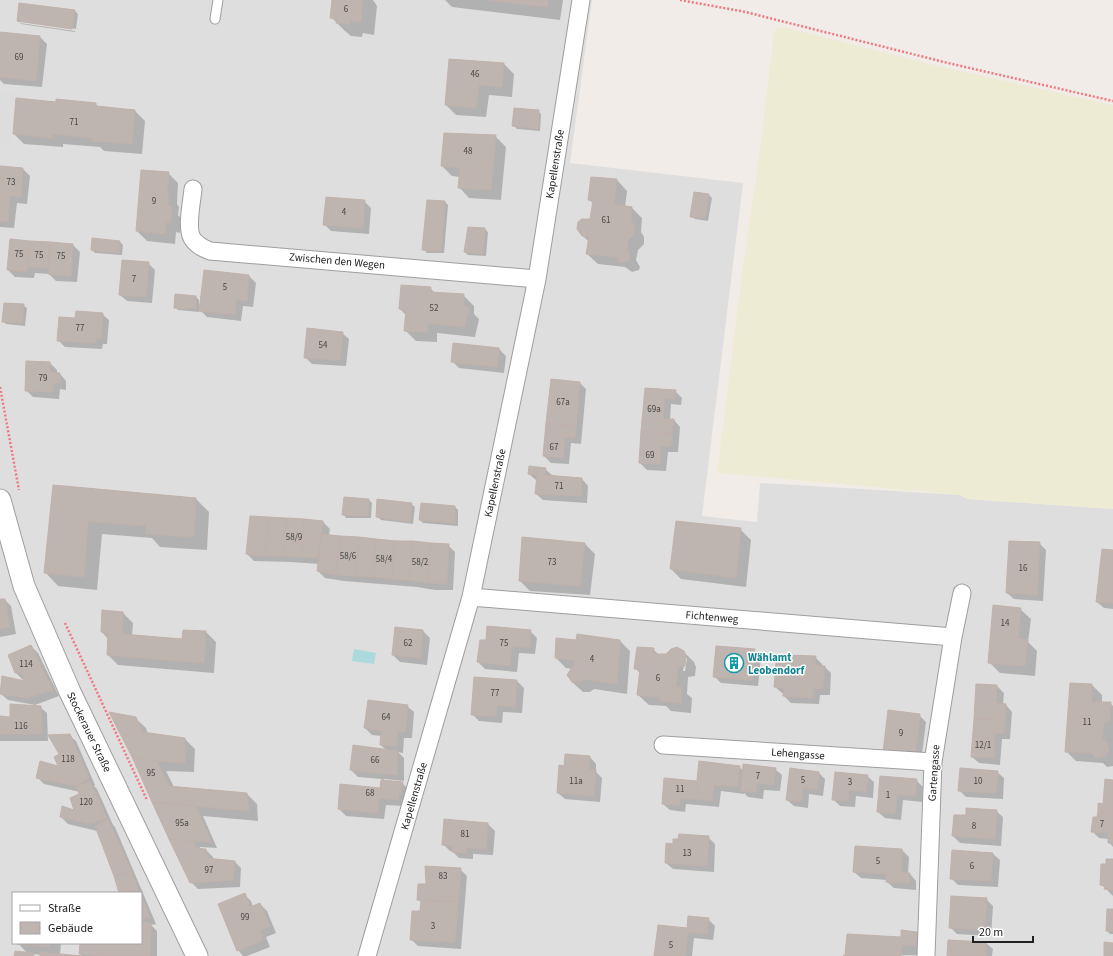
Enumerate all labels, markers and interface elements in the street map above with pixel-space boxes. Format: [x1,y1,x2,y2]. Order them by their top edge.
house number: 6 [344,3,349,16]
house number: 69 [15,51,24,64]
house number: 46 [471,68,480,81]
house number: 71 [70,116,78,129]
street label: Kapellenstraße [542,128,568,200]
house number: 48 [464,145,473,158]
house number: 73 [7,176,16,189]
house number: 9 [152,195,157,208]
house number: 4 [342,206,347,219]
house number: 61 [602,214,610,227]
house number: 75 [15,248,24,261]
house number: 75 [35,249,44,262]
street label: Zwischen den Wegen [288,249,386,273]
house number: 75 [57,250,66,263]
house number: 7 [132,273,137,286]
house number: 5 [223,281,228,294]
house number: 52 [430,302,439,315]
house number: 77 [76,322,85,335]
house number: 54 [319,339,328,352]
house number: 79 [39,372,48,385]
house number: 67a [556,396,570,409]
house number: 69a [647,403,661,416]
house number: 67 [550,441,559,454]
street label: Kapellenstraße [480,447,510,519]
house number: 69 [646,449,655,462]
house number: 71 [555,480,563,493]
house number: 58/9 [286,531,303,544]
house number: 58/6 [340,550,357,563]
house number: 58/4 [376,553,393,566]
house number: 58/2 [412,556,429,569]
house number: 73 [548,556,557,569]
house number: 16 [1019,562,1028,575]
street label: Fichtenweg [685,607,739,627]
house number: 14 [1001,617,1010,630]
house number: 62 [404,637,413,650]
house number: 75 [500,637,509,650]
place label: Wählamt Leobendorf [748,650,805,678]
building icon: Wählamt Leobendorf [723,652,745,674]
house number: 4 [590,653,595,666]
house number: 114 [19,658,33,671]
house number: 6 [656,672,661,685]
house number: 77 [491,687,500,700]
street label: Stockerauer Straße [63,689,115,775]
house number: 64 [382,711,391,724]
house number: 11 [1083,716,1091,729]
house number: 116 [14,720,28,733]
house number: 9 [899,727,904,740]
house number: 12/1 [975,739,991,752]
street label: Gartengasse [925,744,943,802]
street label: Lehengasse [771,745,826,763]
house number: 118 [61,753,75,766]
house number: 66 [371,754,380,767]
street label: Kapellenstraße [397,760,431,832]
house number: 95 [147,767,156,780]
house number: 7 [756,770,761,783]
house number: 5 [801,774,806,787]
house number: 11a [569,775,583,788]
house number: 10 [974,775,983,788]
house number: 3 [848,776,853,789]
house number: 11 [676,783,684,796]
house number: 68 [366,787,375,800]
house number: 1 [886,789,890,802]
house number: 120 [79,796,93,809]
house number: 95a [175,817,189,830]
house number: 7 [1100,818,1105,831]
house number: 8 [972,820,977,833]
house number: 81 [461,828,469,841]
house number: 13 [683,847,692,860]
house number: 5 [876,855,881,868]
house number: 6 [970,860,975,873]
house number: 97 [205,864,214,877]
house number: 83 [439,870,448,883]
legend [12,892,142,944]
text: Straße [48,900,81,917]
house number: 99 [241,911,250,924]
scale bar [973,918,1033,944]
text: Gebäude [48,920,93,937]
house number: 3 [431,920,436,933]
text: 20 m [979,924,1003,941]
house number: 5 [669,939,674,952]

